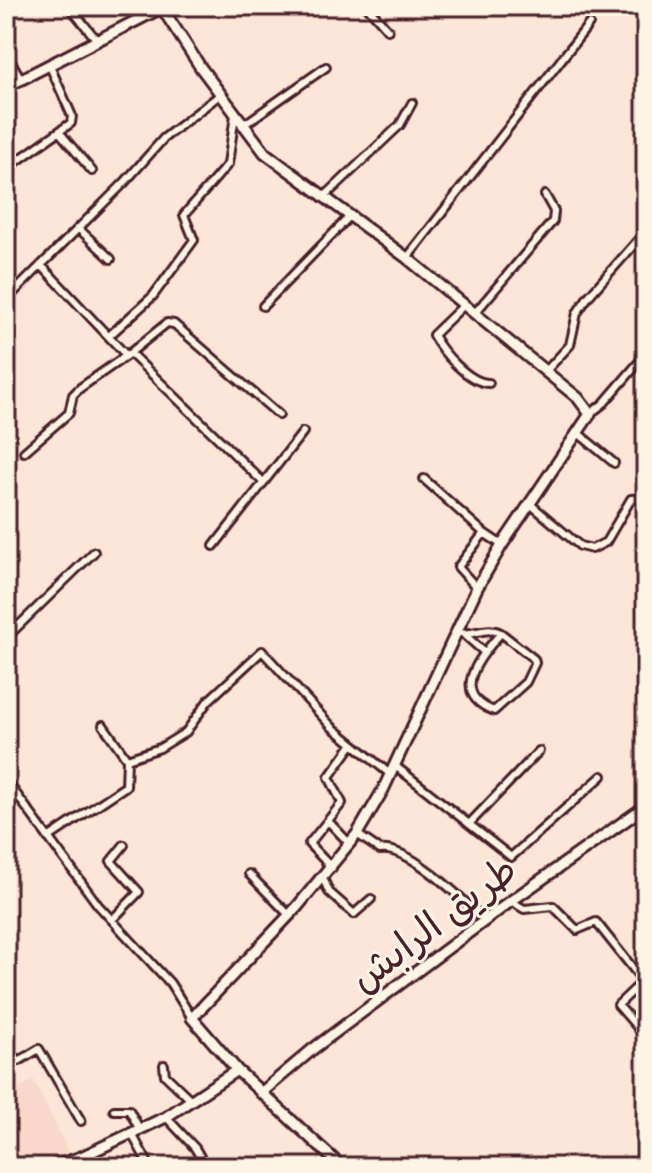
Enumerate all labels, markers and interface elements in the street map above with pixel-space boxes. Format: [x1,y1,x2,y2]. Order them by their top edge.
street label: طريق الرابش [340,845,527,1003]

